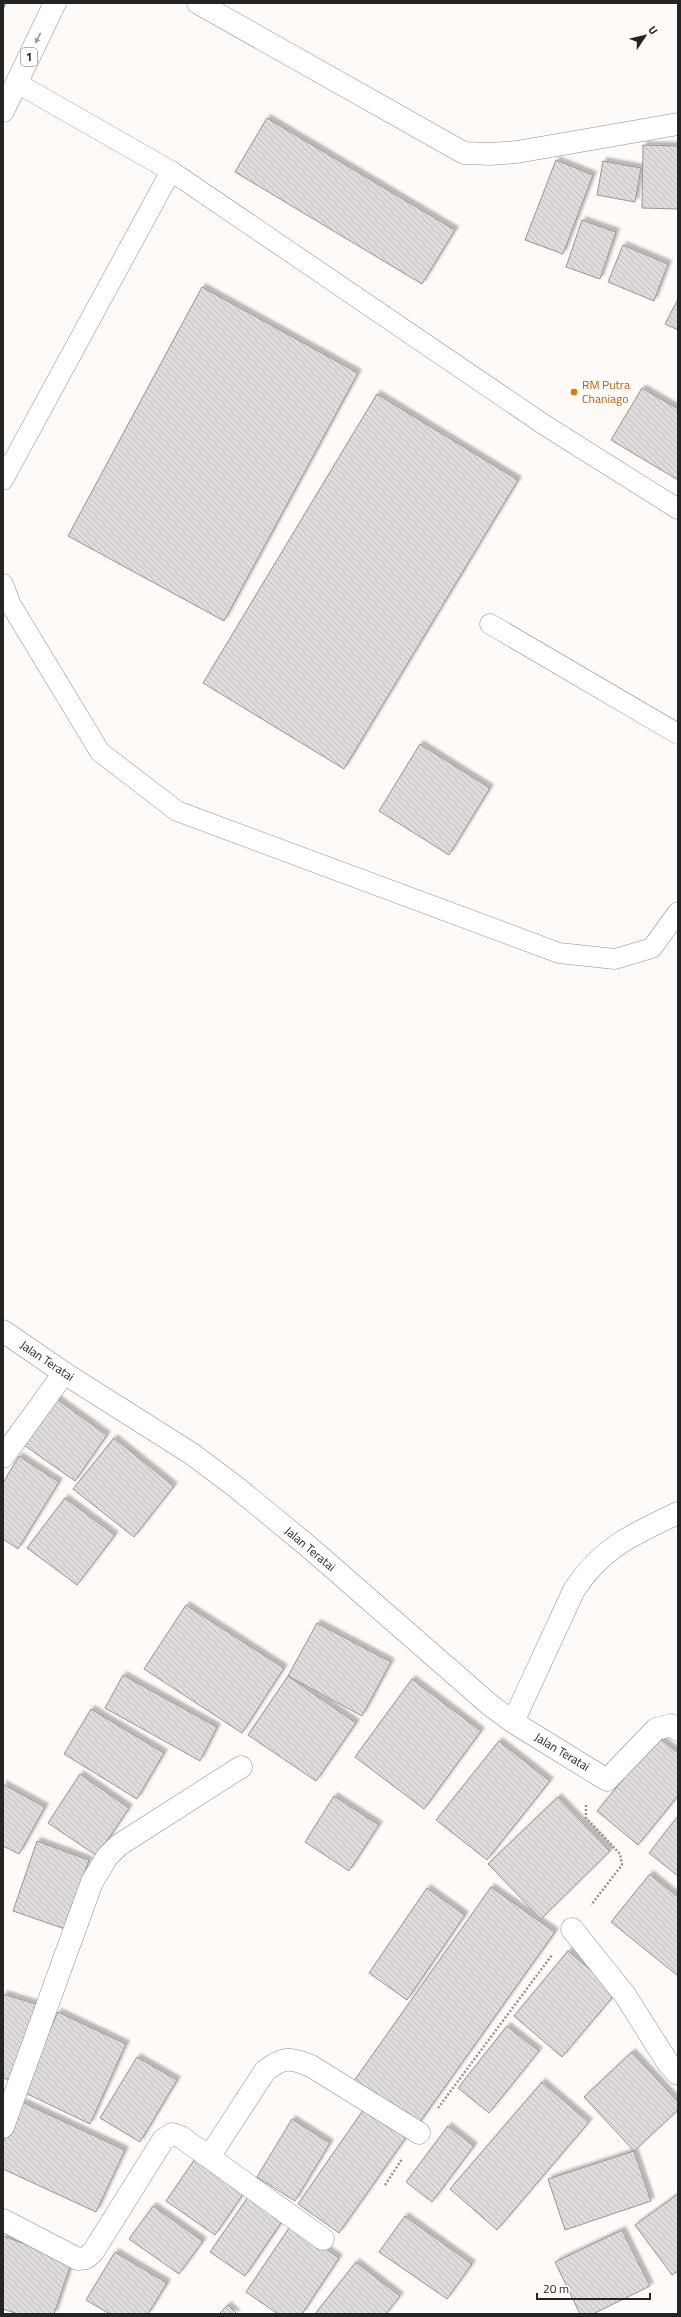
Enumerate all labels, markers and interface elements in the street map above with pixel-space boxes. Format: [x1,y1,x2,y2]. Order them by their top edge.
north arrow [625,16,665,56]
text: U [645,23,662,38]
one-way arrow [35,32,41,44]
road number: 1 [21,48,37,66]
place label: RM Putra Chaniago [582,375,630,408]
marker: RM Putra Chaniago [569,387,579,397]
street label: Jalan Teratai [16,1335,78,1386]
street label: Jalan Teratai [281,1522,340,1576]
street label: Jalan Teratai [531,1728,594,1776]
scale bar [537,2275,650,2301]
text: 20 m [543,2279,569,2298]

